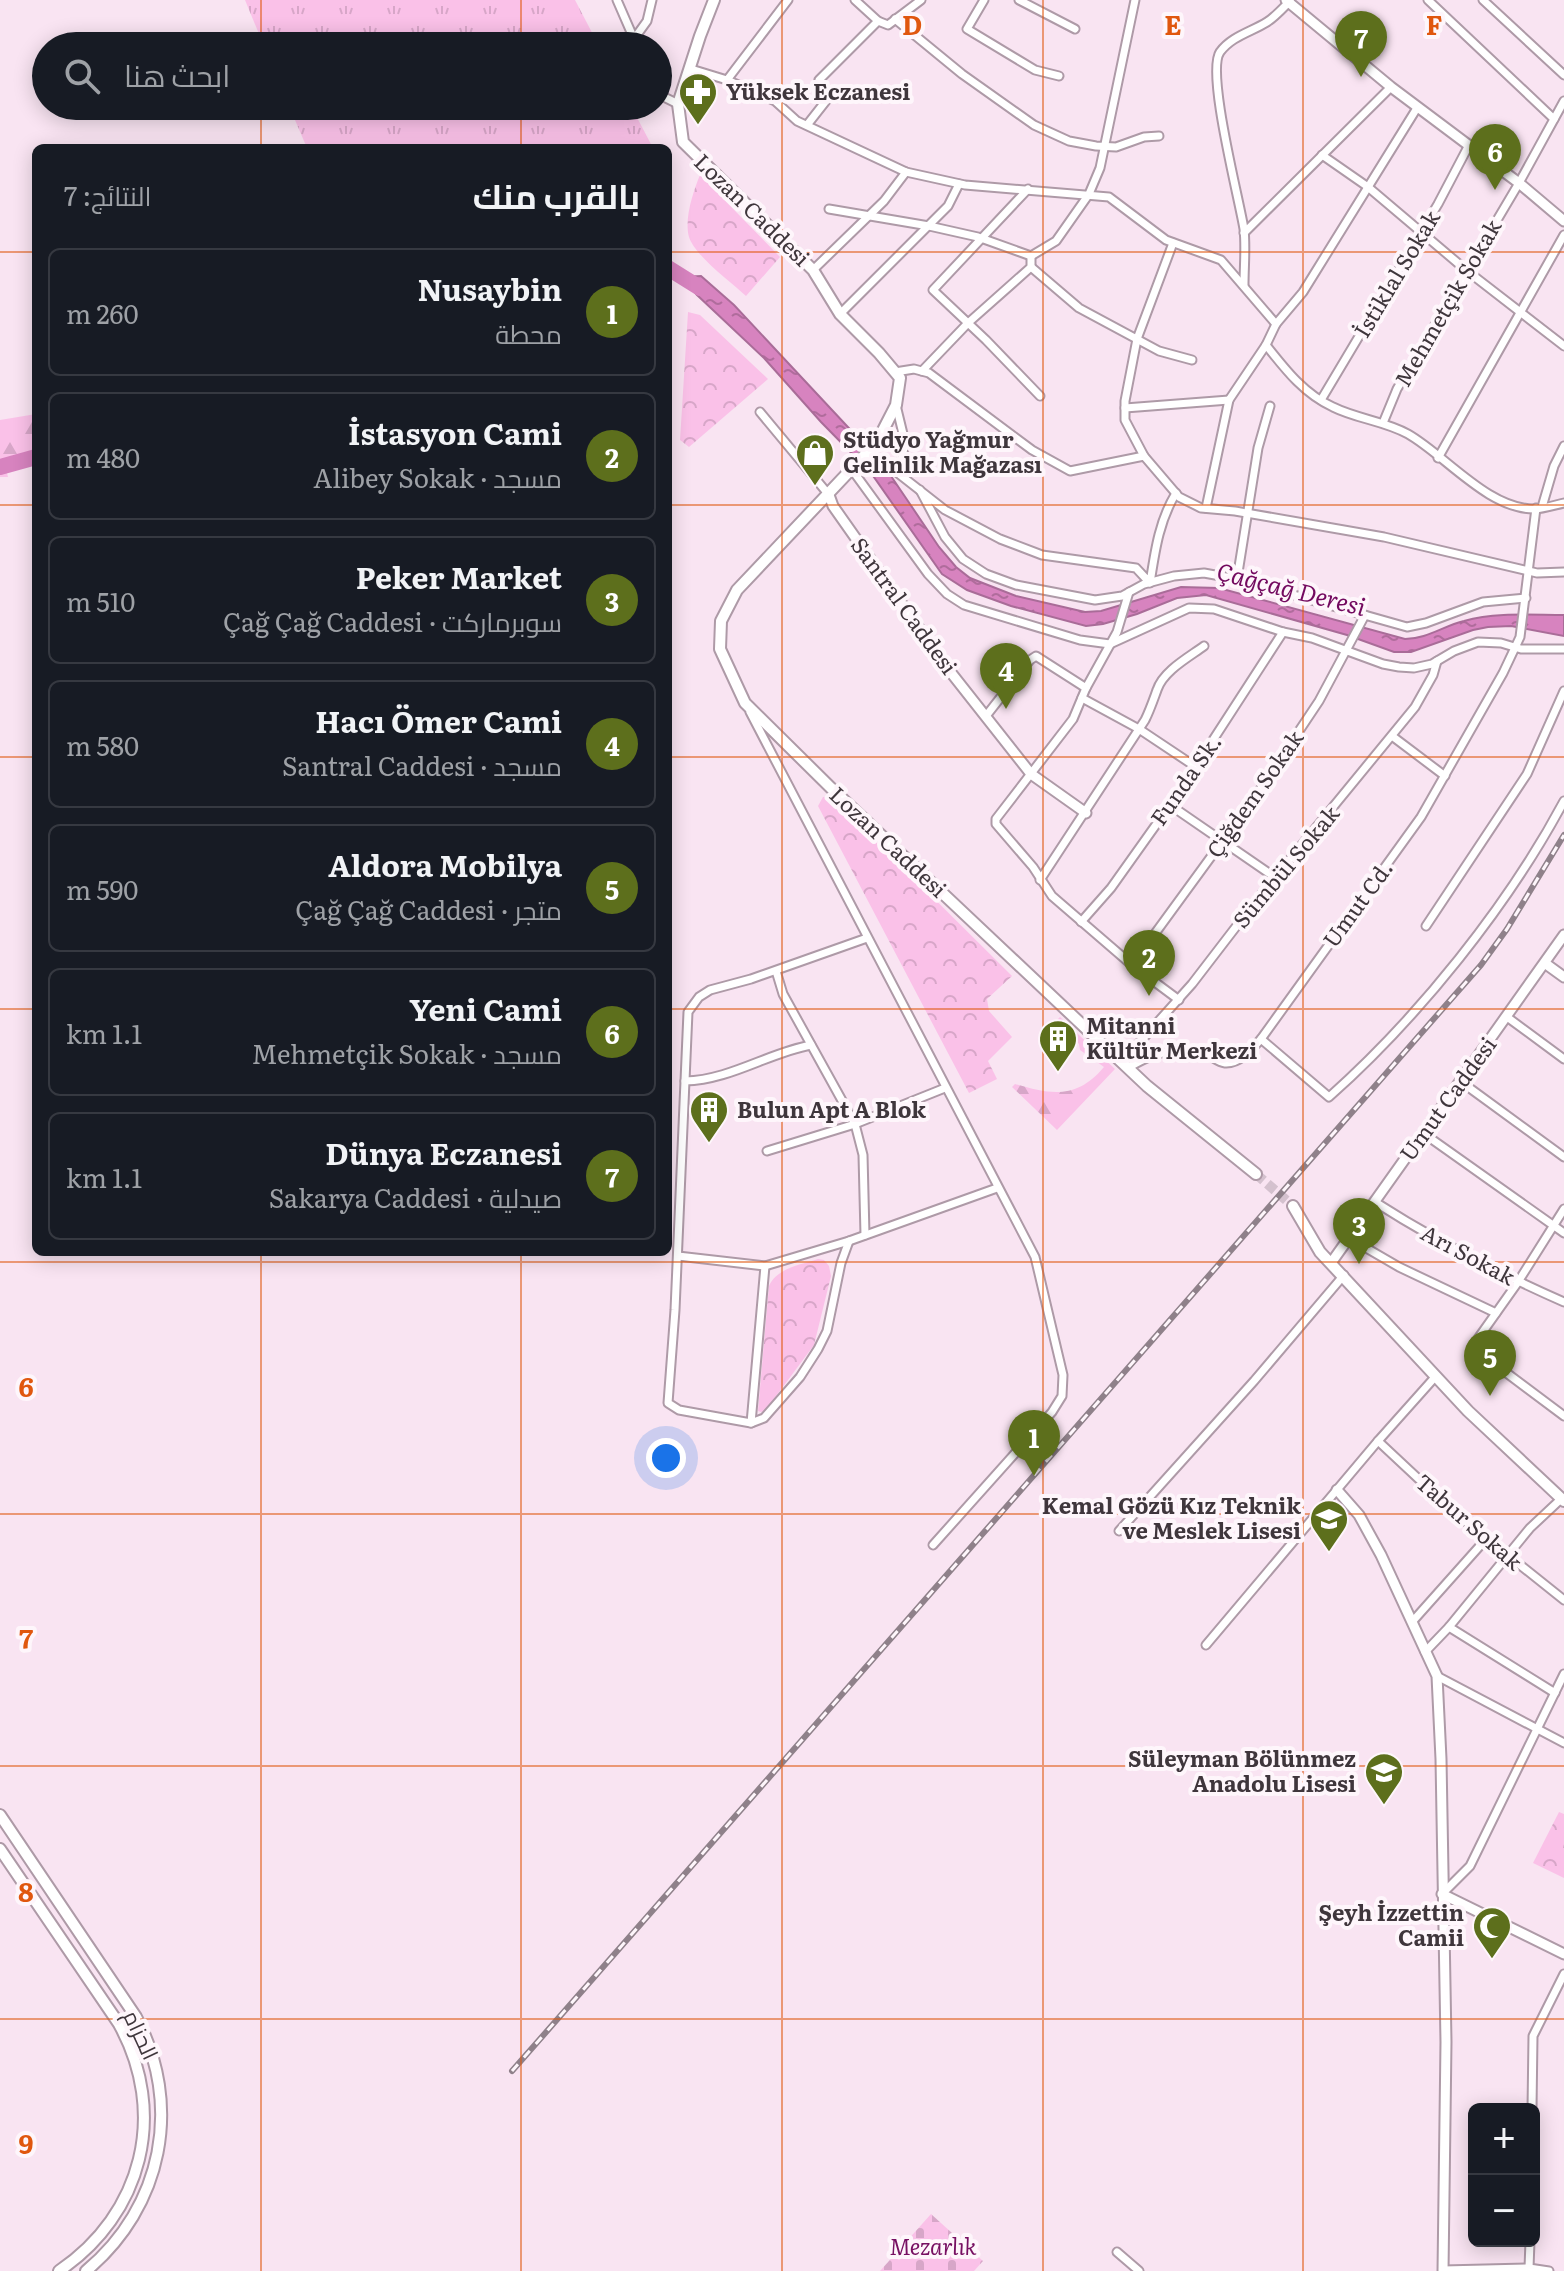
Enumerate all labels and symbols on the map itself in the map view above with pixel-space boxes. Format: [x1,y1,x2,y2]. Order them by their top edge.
text: D [902,4,922,43]
text: E [1164,4,1182,43]
text: F [1426,4,1442,43]
pin: 7 [1335,11,1387,77]
pharmacy icon: Yüksek Eczanesi [677,71,719,126]
place label: Yüksek Eczanesi [726,74,910,107]
pin: 6 [1469,124,1521,190]
street label: Lozan Caddesi [688,145,818,273]
street label: İstiklal Sokak [1345,203,1447,343]
street label: Mehmetçik Sokak [1385,212,1508,392]
place label: Stüdyo Yağmur Gelinlik Mağazası [843,422,1042,480]
shop icon: Stüdyo Yağmur Gelinlik Mağazası [794,432,836,487]
street label: Santral Caddesi [844,530,966,681]
water label: Çağçağ Deresi [1214,552,1370,623]
pin: 4 [980,643,1032,709]
street label: Çiğdem Sokak [1197,722,1310,864]
street label: Funda Sk. [1141,727,1228,832]
street label: Lozan Caddesi [823,778,955,904]
street label: Sümbül Sokak [1224,797,1346,934]
street label: Umut Cd. [1314,853,1400,954]
pin: 2 [1123,930,1175,996]
place label: Mitanni Kültür Merkezi [1086,1008,1257,1066]
building icon: Mitanni Kültür Merkezi [1037,1018,1079,1073]
street label: Umut Caddesi [1390,1029,1503,1167]
building icon: Bulun Apt A Blok [688,1089,730,1144]
place label: Bulun Apt A Blok [737,1092,926,1125]
pin: 3 [1333,1198,1385,1264]
street label: Arı Sokak [1416,1215,1522,1293]
pin: 5 [1464,1330,1516,1396]
text: 6 [18,1366,34,1405]
pin: 1 [1008,1410,1060,1476]
your location [646,1438,686,1478]
street label: Tabur Sokak [1409,1465,1531,1577]
place label: Kemal Gözü Kız Teknik ve Meslek Lisesi [1042,1488,1301,1546]
school or university icon: Kemal Gözü Kız Teknik ve Meslek Lisesi [1308,1498,1350,1553]
text: 7 [19,1618,33,1657]
place label: Süleyman Bölünmez Anadolu Lisesi [1128,1741,1356,1799]
school or university icon: Süleyman Bölünmez Anadolu Lisesi [1363,1751,1405,1806]
text: 8 [18,1871,34,1910]
place label: Şeyh İzzettin Camii [1319,1895,1464,1953]
mosque icon: Şeyh İzzettin Camii [1471,1905,1513,1960]
street label: الحزام [116,2004,168,2065]
text: 9 [19,2123,34,2162]
park label: Mezarlık [889,2229,977,2262]

